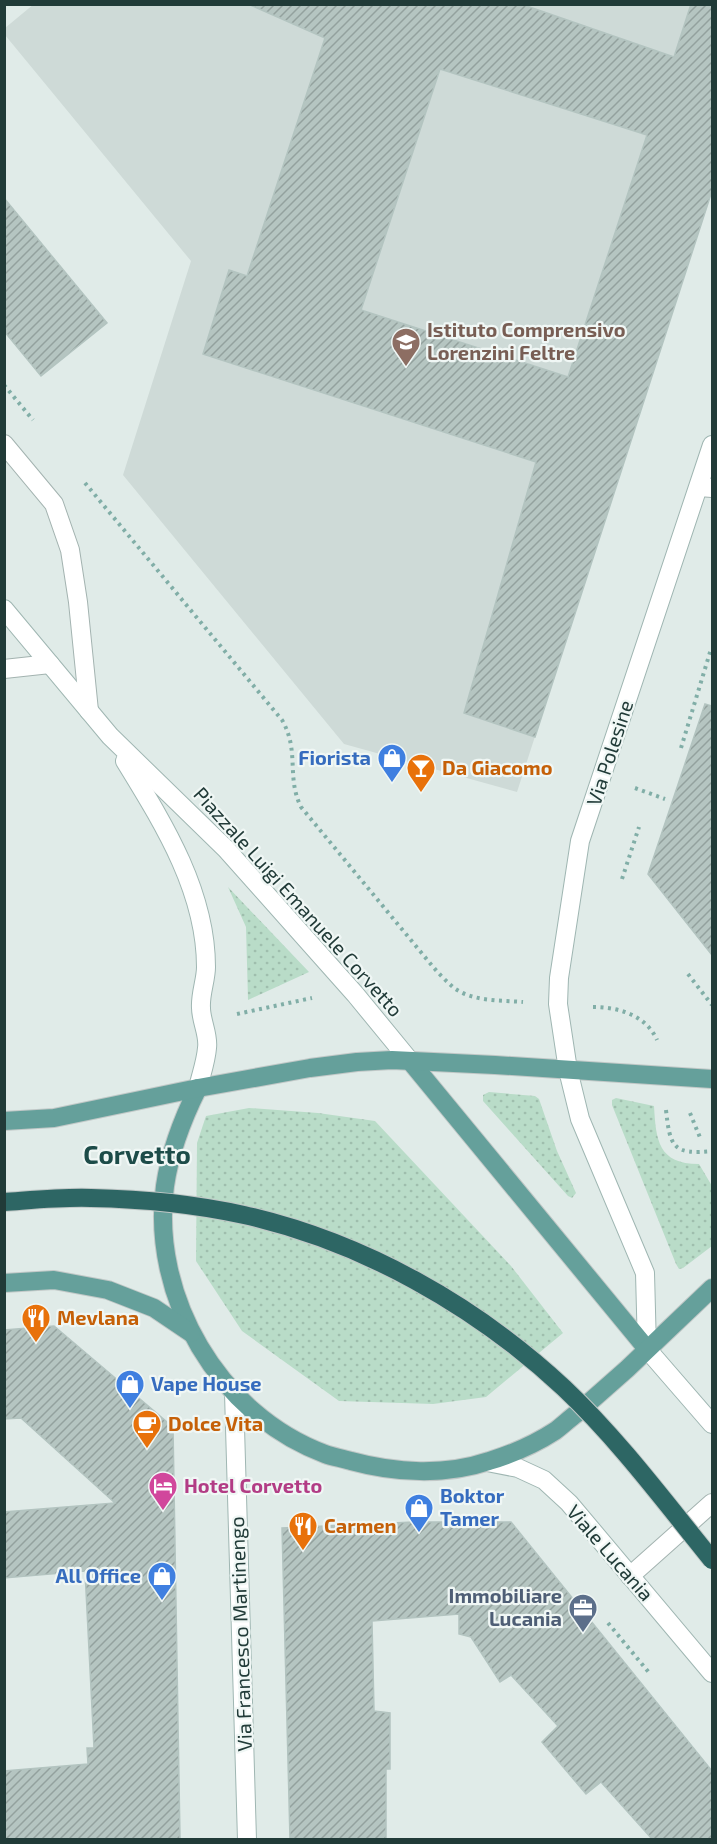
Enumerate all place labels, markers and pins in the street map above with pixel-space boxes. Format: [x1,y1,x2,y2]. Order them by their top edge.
place label: Istituto Comprensivo Lorenzini Feltre [427,317,626,364]
school or university icon: Istituto Comprensivo Lorenzini Feltre [390,326,422,368]
shop icon: Fiorista [376,742,408,784]
place label: Fiorista [298,745,371,769]
bar icon: Da Giacomo [405,752,437,794]
place label: Da Giacomo [442,755,553,779]
restaurant icon: Mevlana [20,1302,52,1344]
place label: Mevlana [57,1305,139,1329]
shop icon: Vape House [114,1368,146,1410]
place label: Vape House [151,1371,262,1395]
cafe icon: Dolce Vita [131,1408,163,1450]
place label: Dolce Vita [168,1411,263,1435]
hotel icon: Hotel Corvetto [147,1470,179,1512]
place label: Hotel Corvetto [184,1473,322,1497]
place label: Boktor Tamer [440,1483,505,1530]
shop icon: Boktor Tamer [403,1492,435,1534]
restaurant icon: Carmen [287,1510,319,1552]
place label: Carmen [324,1513,397,1537]
shop icon: All Office [146,1560,178,1602]
place label: All Office [56,1563,141,1587]
place label: Immobiliare Lucania [449,1583,562,1630]
office icon: Immobiliare Lucania [567,1592,599,1634]

